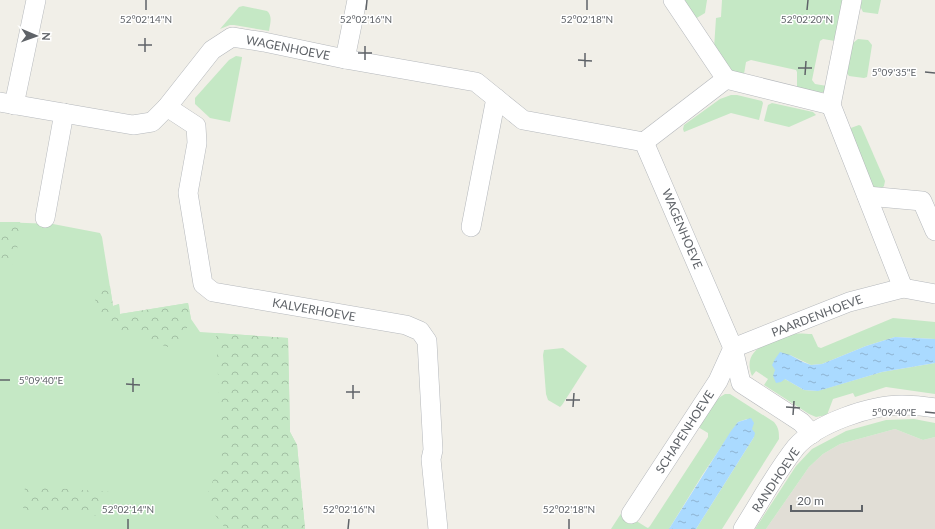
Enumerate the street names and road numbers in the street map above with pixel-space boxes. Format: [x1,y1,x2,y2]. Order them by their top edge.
street label: WAGENHOEVE [245,32,332,63]
street label: WAGENHOEVE [659,187,706,271]
street label: PAARDENHOEVE [769,291,865,340]
street label: KALVERHOEVE [271,295,357,324]
street label: SCHAPENHOEVE [652,387,717,476]
street label: RANDHOEVE [748,445,803,515]

